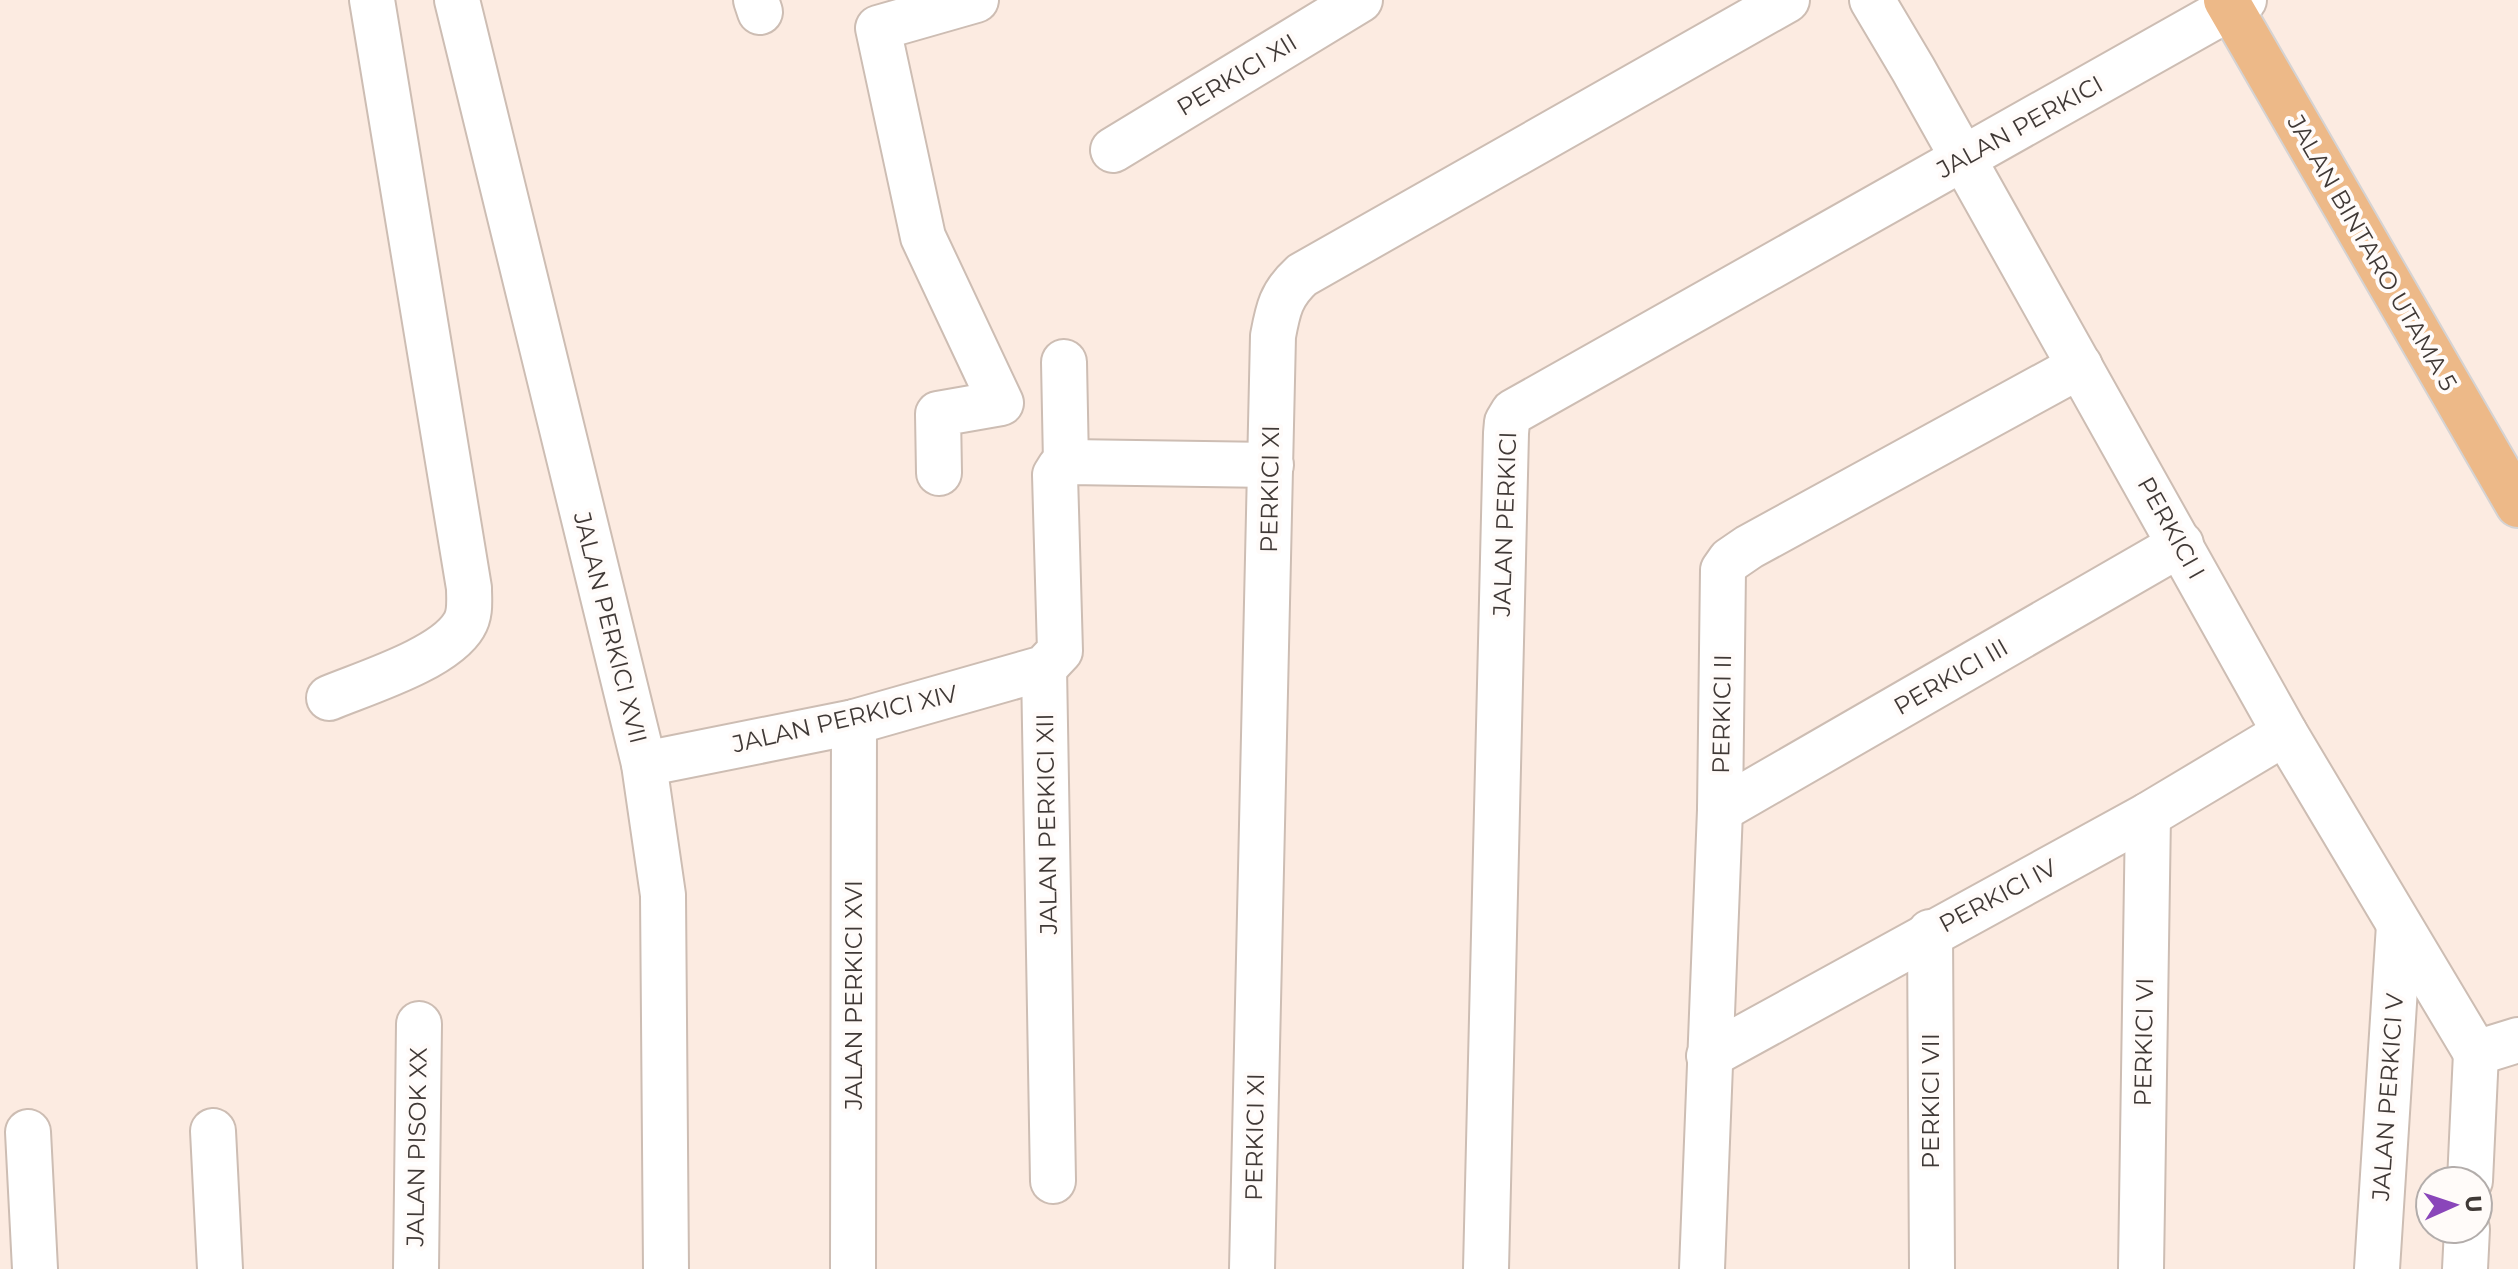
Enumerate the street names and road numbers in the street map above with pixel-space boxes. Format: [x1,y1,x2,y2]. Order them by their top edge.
street label: PERKICI XII [1171,27,1302,122]
street label: JALAN PERKICI [1931,69,2108,185]
street label: JALAN BINTARO UTAMA 5 [2281,109,2463,396]
street label: PERKICI XI [1254,425,1285,553]
street label: JALAN PERKICI [1487,431,1522,618]
street label: PERKICI I [2131,472,2211,584]
street label: JALAN PERKICI XVII [567,508,653,747]
street label: PERKICI III [1889,632,2013,721]
street label: PERKICI II [1706,654,1737,774]
street label: JALAN PERKICI XIV [729,678,961,759]
street label: JALAN PERKICI XII [1030,713,1063,936]
street label: PERKICI IV [1934,852,2062,939]
street label: JALAN PERKICI XVI [839,880,868,1111]
street label: PERKICI VI [2128,977,2159,1107]
street label: JALAN PERKICI V [2366,992,2409,1203]
street label: PERKICI VII [1916,1033,1945,1169]
street label: JALAN PISOK XX [400,1047,433,1248]
street label: PERKICI XI [1239,1073,1270,1201]

